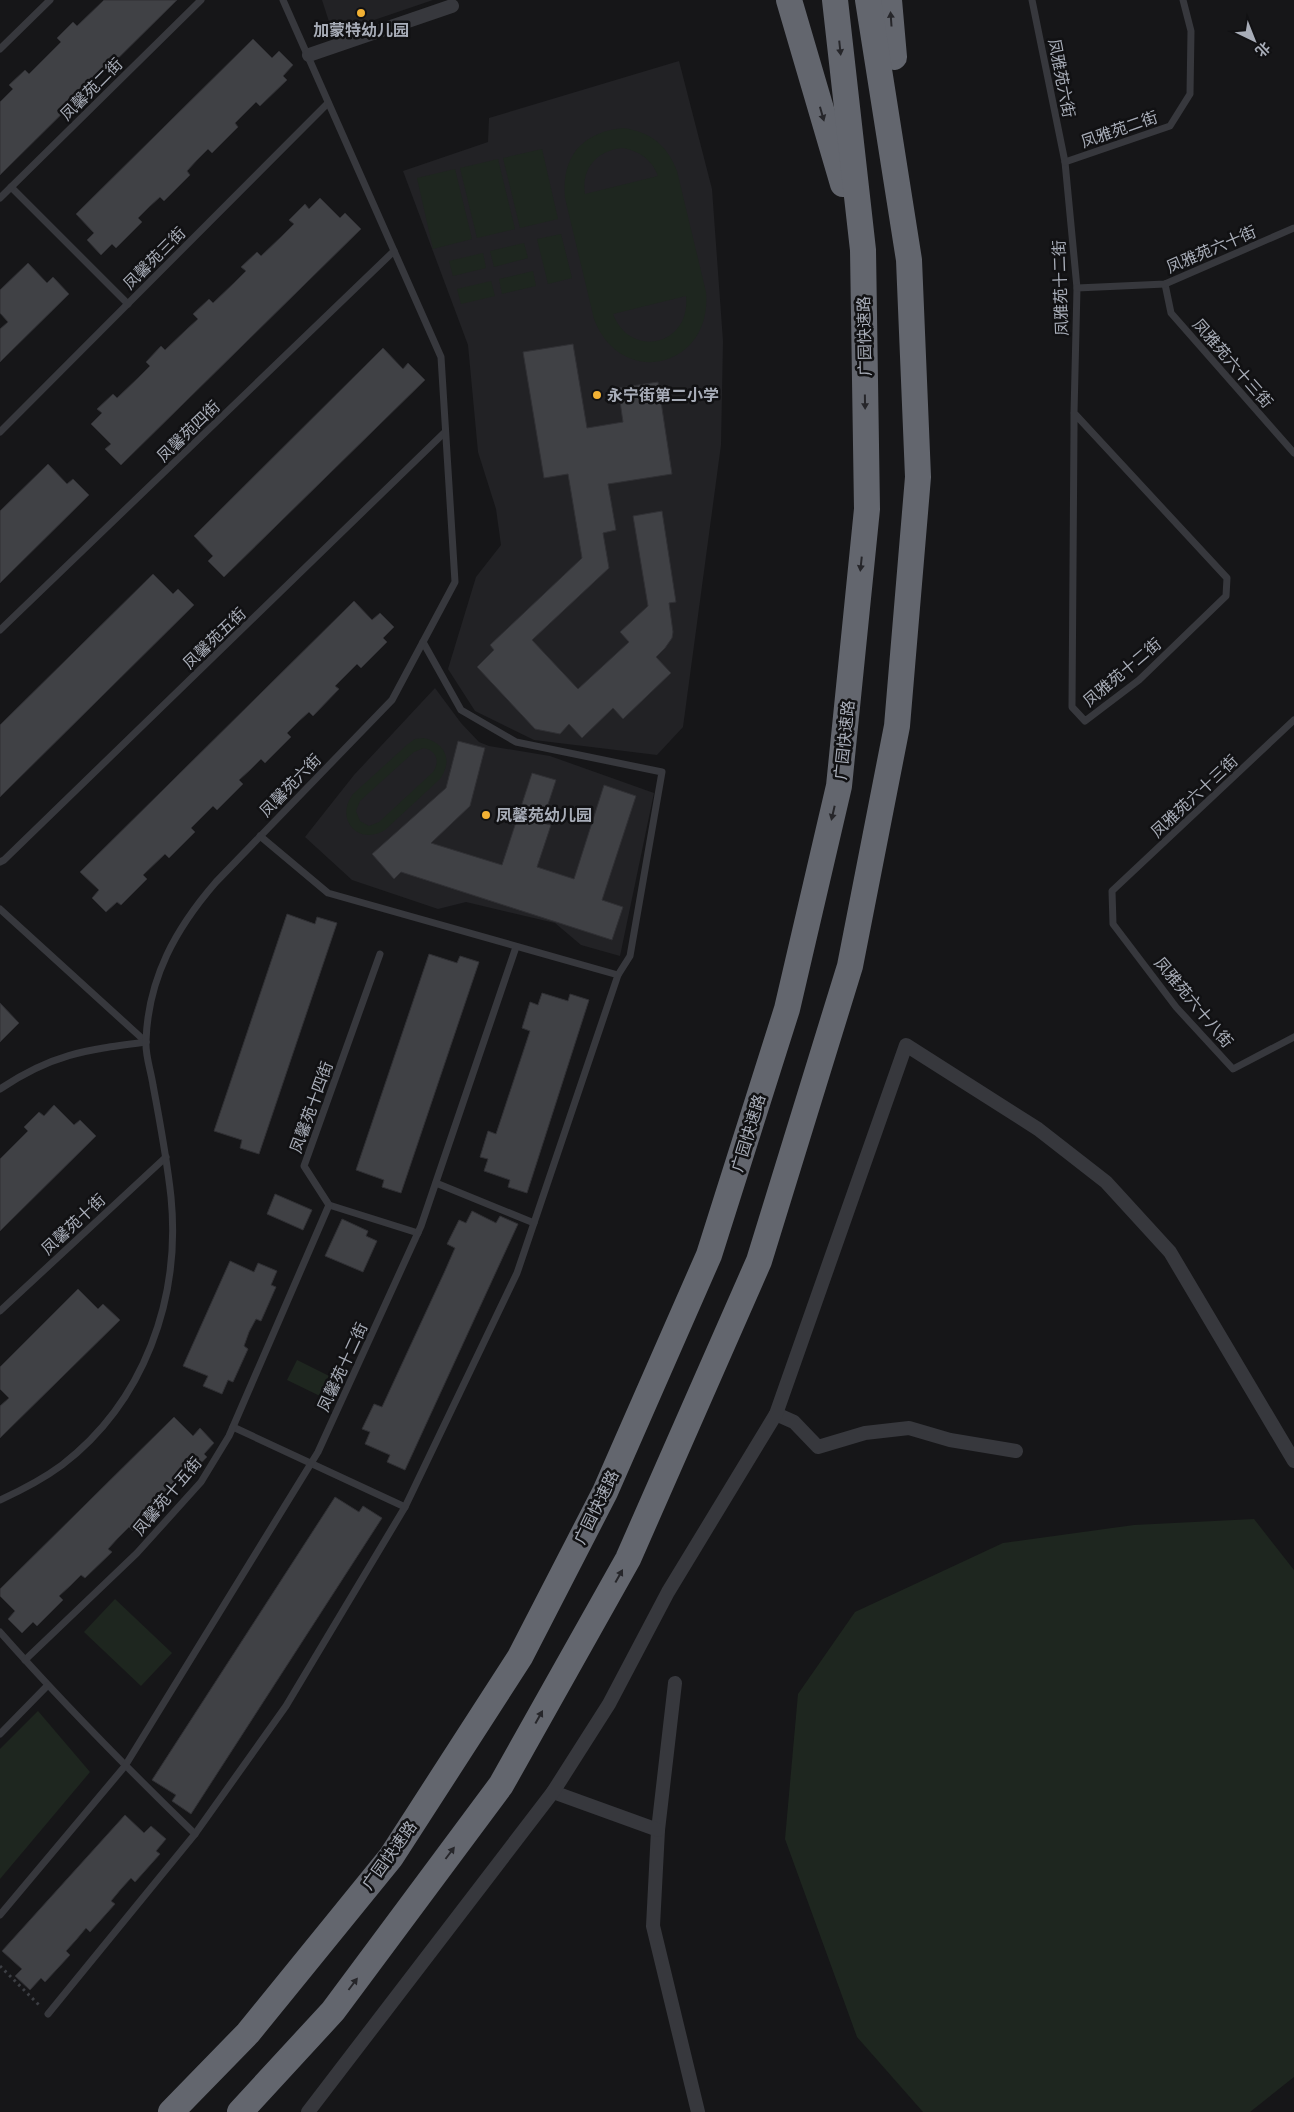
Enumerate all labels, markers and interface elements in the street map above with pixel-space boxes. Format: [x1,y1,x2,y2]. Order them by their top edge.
marker: 加蒙特幼儿园 [355,7,367,19]
one-way arrow [886,11,894,27]
north arrow [1229,15,1279,65]
place label: 加蒙特幼儿园 [313,20,409,42]
street label: 凤雅苑六街 [1043,37,1079,120]
text: 北 [1250,37,1274,61]
one-way arrow [836,41,844,57]
street label: 凤馨苑二街 [56,54,128,126]
one-way arrow [819,106,827,121]
street label: 凤雅苑二街 [1078,107,1161,153]
street label: 凤雅苑六十街 [1163,221,1260,279]
street label: 凤馨苑三街 [119,223,191,295]
street label: 凤雅苑十二街 [1048,240,1074,336]
street label: 广园快速路 [853,296,877,376]
street label: 凤雅苑六十三街 [1187,314,1277,413]
place label: 永宁街第二小学 [607,385,719,407]
marker: 永宁街第二小学 [591,389,603,401]
one-way arrow [861,394,869,410]
street label: 凤馨苑四街 [152,396,225,467]
one-way arrow [857,557,865,573]
street label: 凤馨苑五街 [178,603,251,674]
street label: 凤雅苑十二街 [1079,633,1166,712]
street label: 广园快速路 [830,699,860,781]
street label: 凤馨苑六街 [255,749,326,822]
street label: 凤雅苑六十三街 [1146,750,1243,843]
place label: 凤馨苑幼儿园 [496,805,592,827]
one-way arrow [829,805,837,820]
marker: 凤馨苑幼儿园 [480,809,492,821]
street label: 凤雅苑六十八街 [1149,953,1238,1053]
street label: 凤馨苑十四街 [285,1058,339,1156]
street label: 广园快速路 [727,1092,771,1175]
street label: 凤馨苑十街 [37,1189,110,1260]
street label: 凤馨苑十二街 [313,1319,373,1416]
street label: 凤馨苑十五街 [128,1453,207,1540]
street label: 广园快速路 [569,1467,624,1548]
one-way arrow [614,1569,623,1582]
one-way arrow [535,1710,543,1725]
street label: 广园快速路 [357,1817,422,1894]
one-way arrow [445,1846,455,1860]
one-way arrow [348,1978,359,1991]

